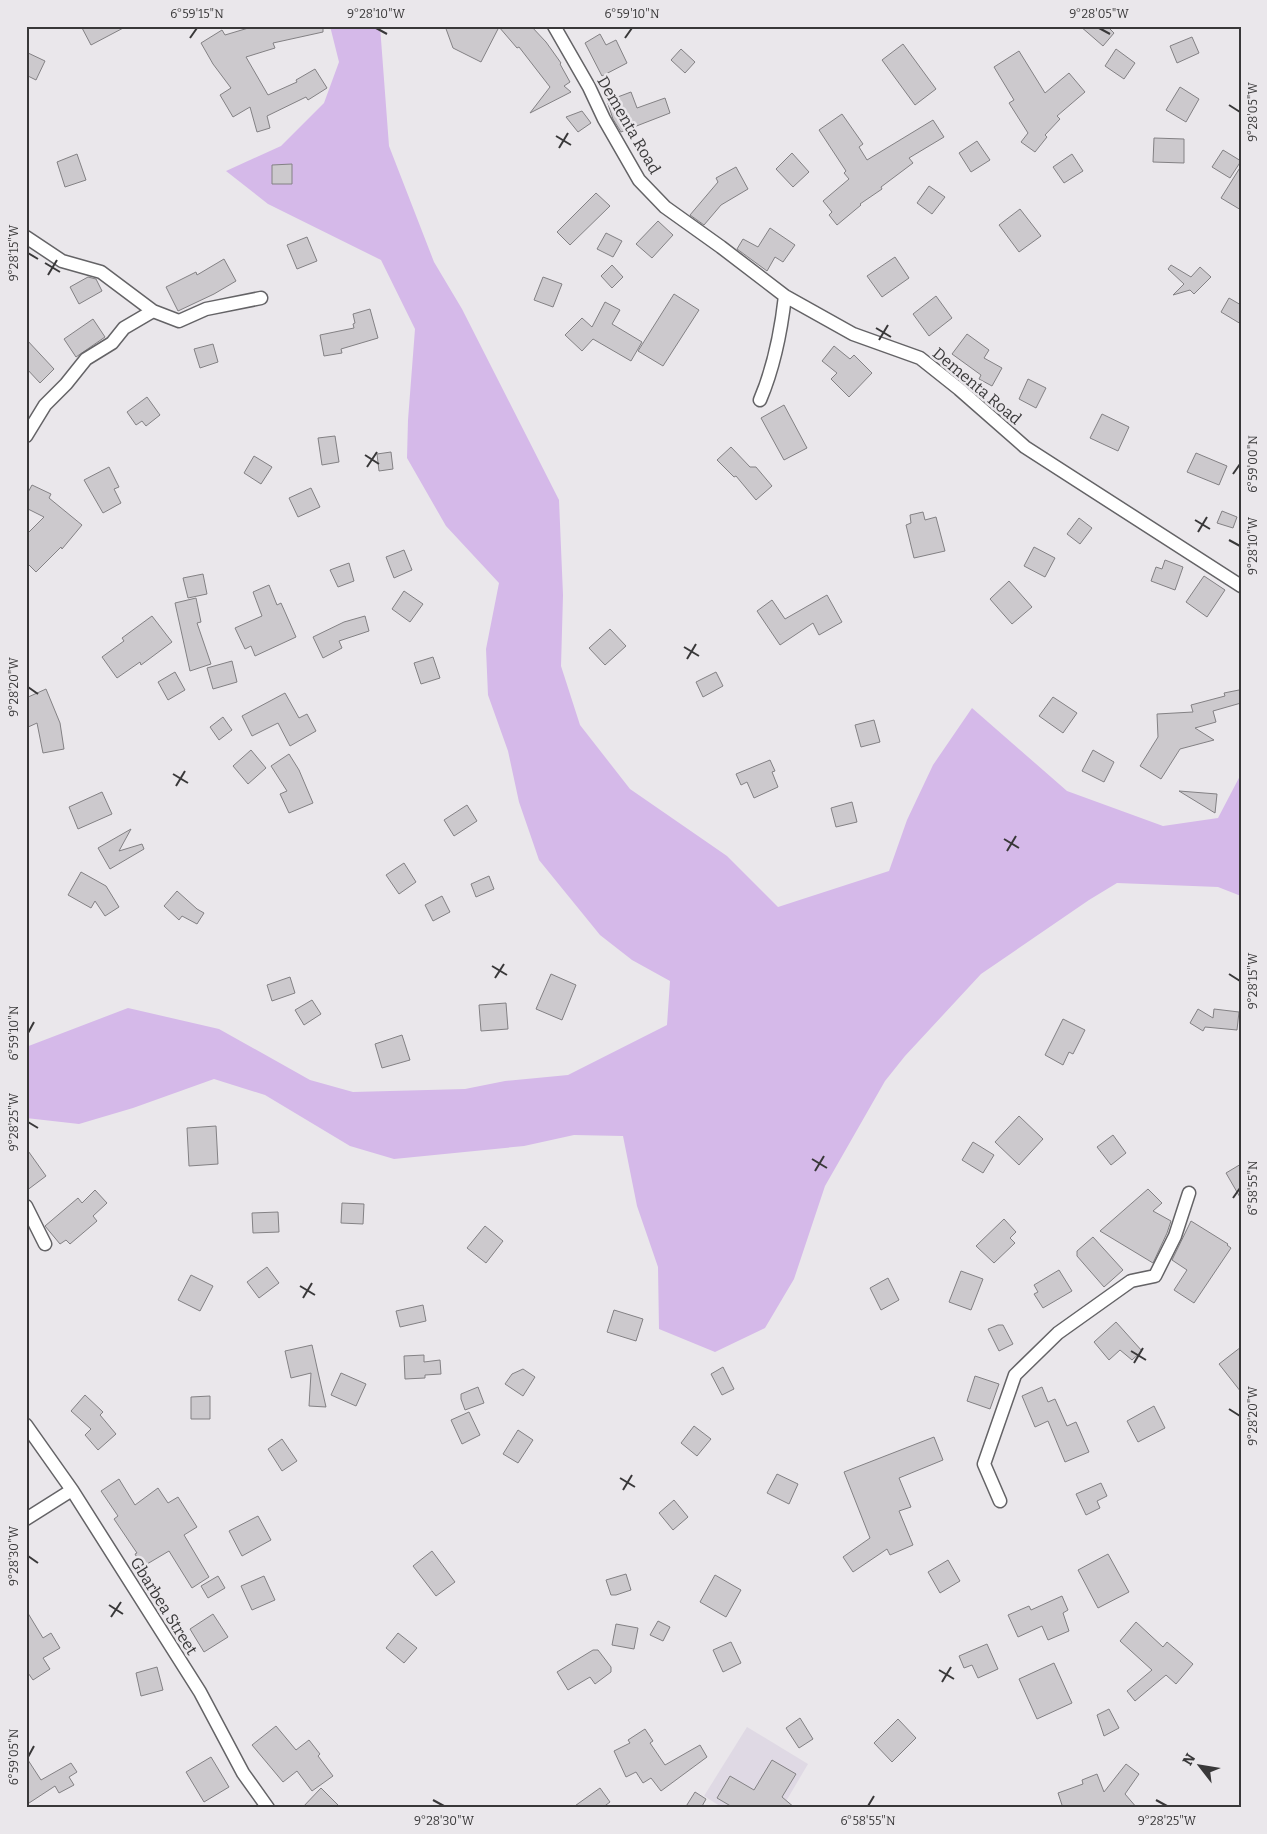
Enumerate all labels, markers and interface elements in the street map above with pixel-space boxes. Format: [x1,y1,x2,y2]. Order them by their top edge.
text: 6°59'15"N [170,7,224,21]
text: 9°28'10"W [347,7,406,21]
text: 6°59'10"N [605,7,660,21]
text: 9°28'05"W [1069,7,1129,21]
street label: Dementa Road [593,73,665,178]
text: 9°28'05"W [1246,82,1260,142]
text: 9°28'15"W [7,224,21,281]
street label: Dementa Road [929,344,1025,429]
text: 6°59'00"N [1246,435,1260,493]
text: 9°28'10"W [1246,516,1260,575]
text: 9°28'20"W [7,657,21,717]
text: 9°28'15"W [1246,952,1260,1009]
text: 6°59'10"N [7,1005,21,1060]
text: 9°28'25"W [7,1092,21,1151]
text: 6°58'55"N [1246,1160,1260,1216]
text: 9°28'20"W [1246,1386,1260,1446]
text: 9°28'30"W [7,1525,21,1586]
street label: Gbarbea Street [126,1554,202,1659]
text: 6°59'05"N [7,1728,21,1785]
north arrow [1174,1742,1224,1792]
text: N [1179,1750,1199,1769]
text: 9°28'30"W [414,1814,475,1828]
text: 6°58'55"N [840,1814,896,1828]
text: 9°28'25"W [1138,1814,1197,1828]

